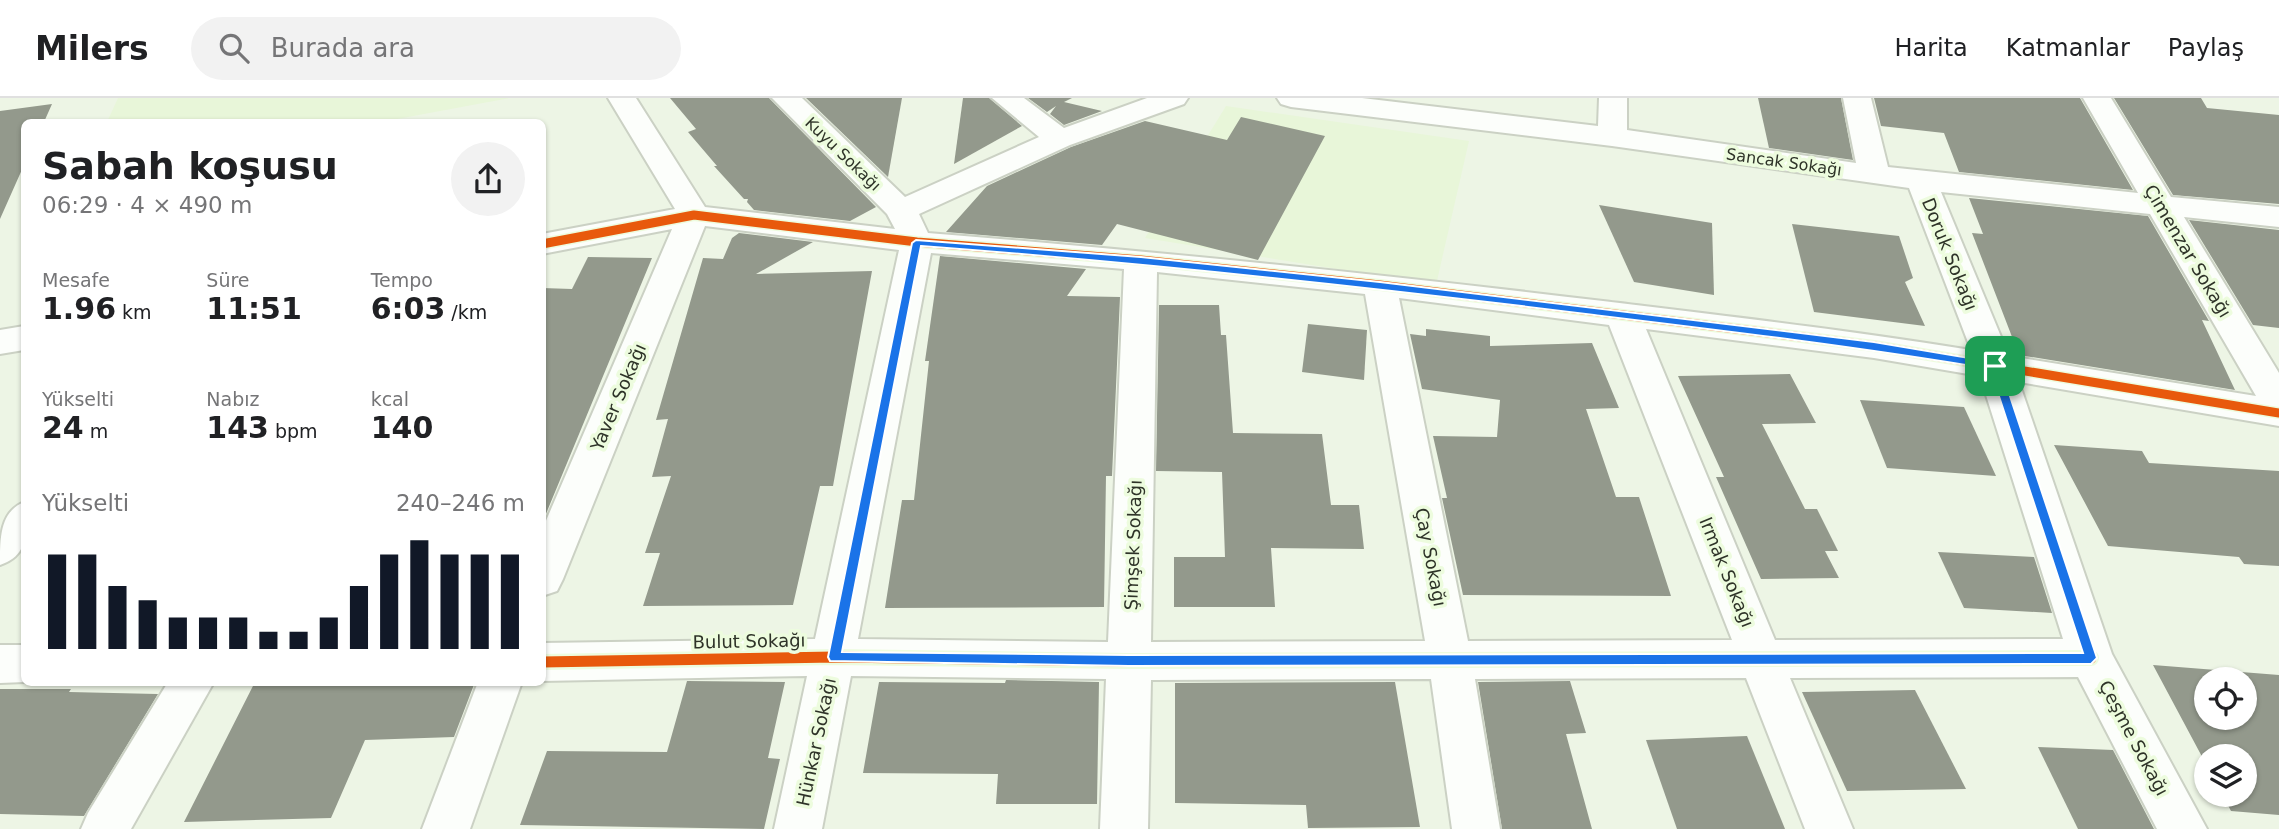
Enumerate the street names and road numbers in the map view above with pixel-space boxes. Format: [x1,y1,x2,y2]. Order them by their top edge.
street label: Kuyu Sokağı [801,113,885,195]
street label: Sancak Sokağı [1725,144,1843,180]
street label: Çimenzar Sokağı [2140,181,2236,321]
street label: Doruk Sokağı [1918,195,1982,313]
street label: Yaver Sokağı [586,340,650,455]
street label: Şimşek Sokağı [1120,479,1146,611]
street label: Çay Sokağı [1411,506,1451,608]
street label: Irmak Sokağı [1695,514,1759,630]
street label: Bulut Sokağı [692,630,806,652]
street label: Hünkar Sokağı [792,676,840,808]
street label: Çeşme Sokağı [2095,677,2173,799]

